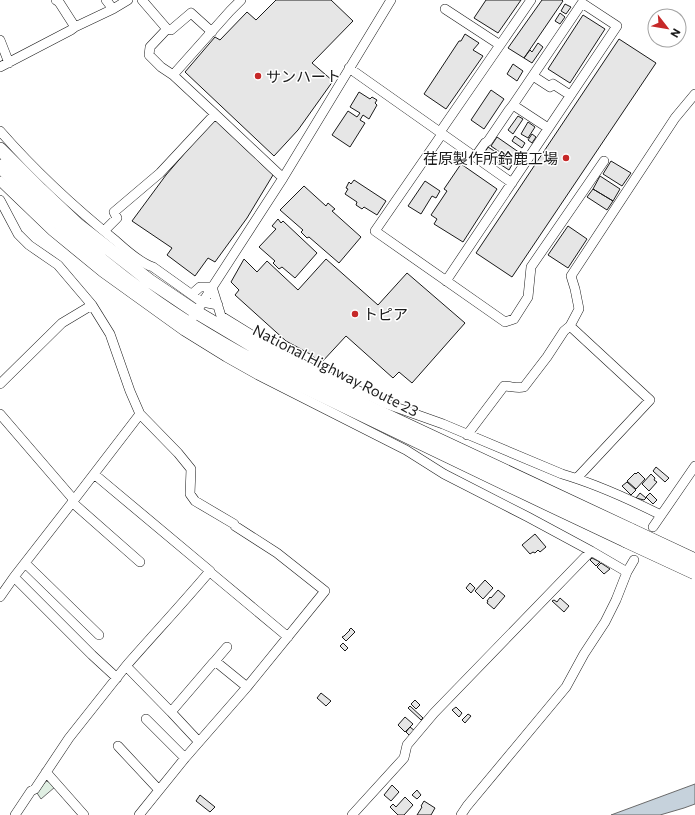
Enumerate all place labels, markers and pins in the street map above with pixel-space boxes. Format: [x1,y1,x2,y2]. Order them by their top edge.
place label: サンハート [266,67,341,85]
marker: サンハート [253,71,263,81]
place label: 荏原製作所鈴鹿工場 [423,149,558,167]
marker: 荏原製作所鈴鹿工場 [561,153,571,163]
place label: トピア [363,305,408,323]
marker: トピア [350,309,360,319]

